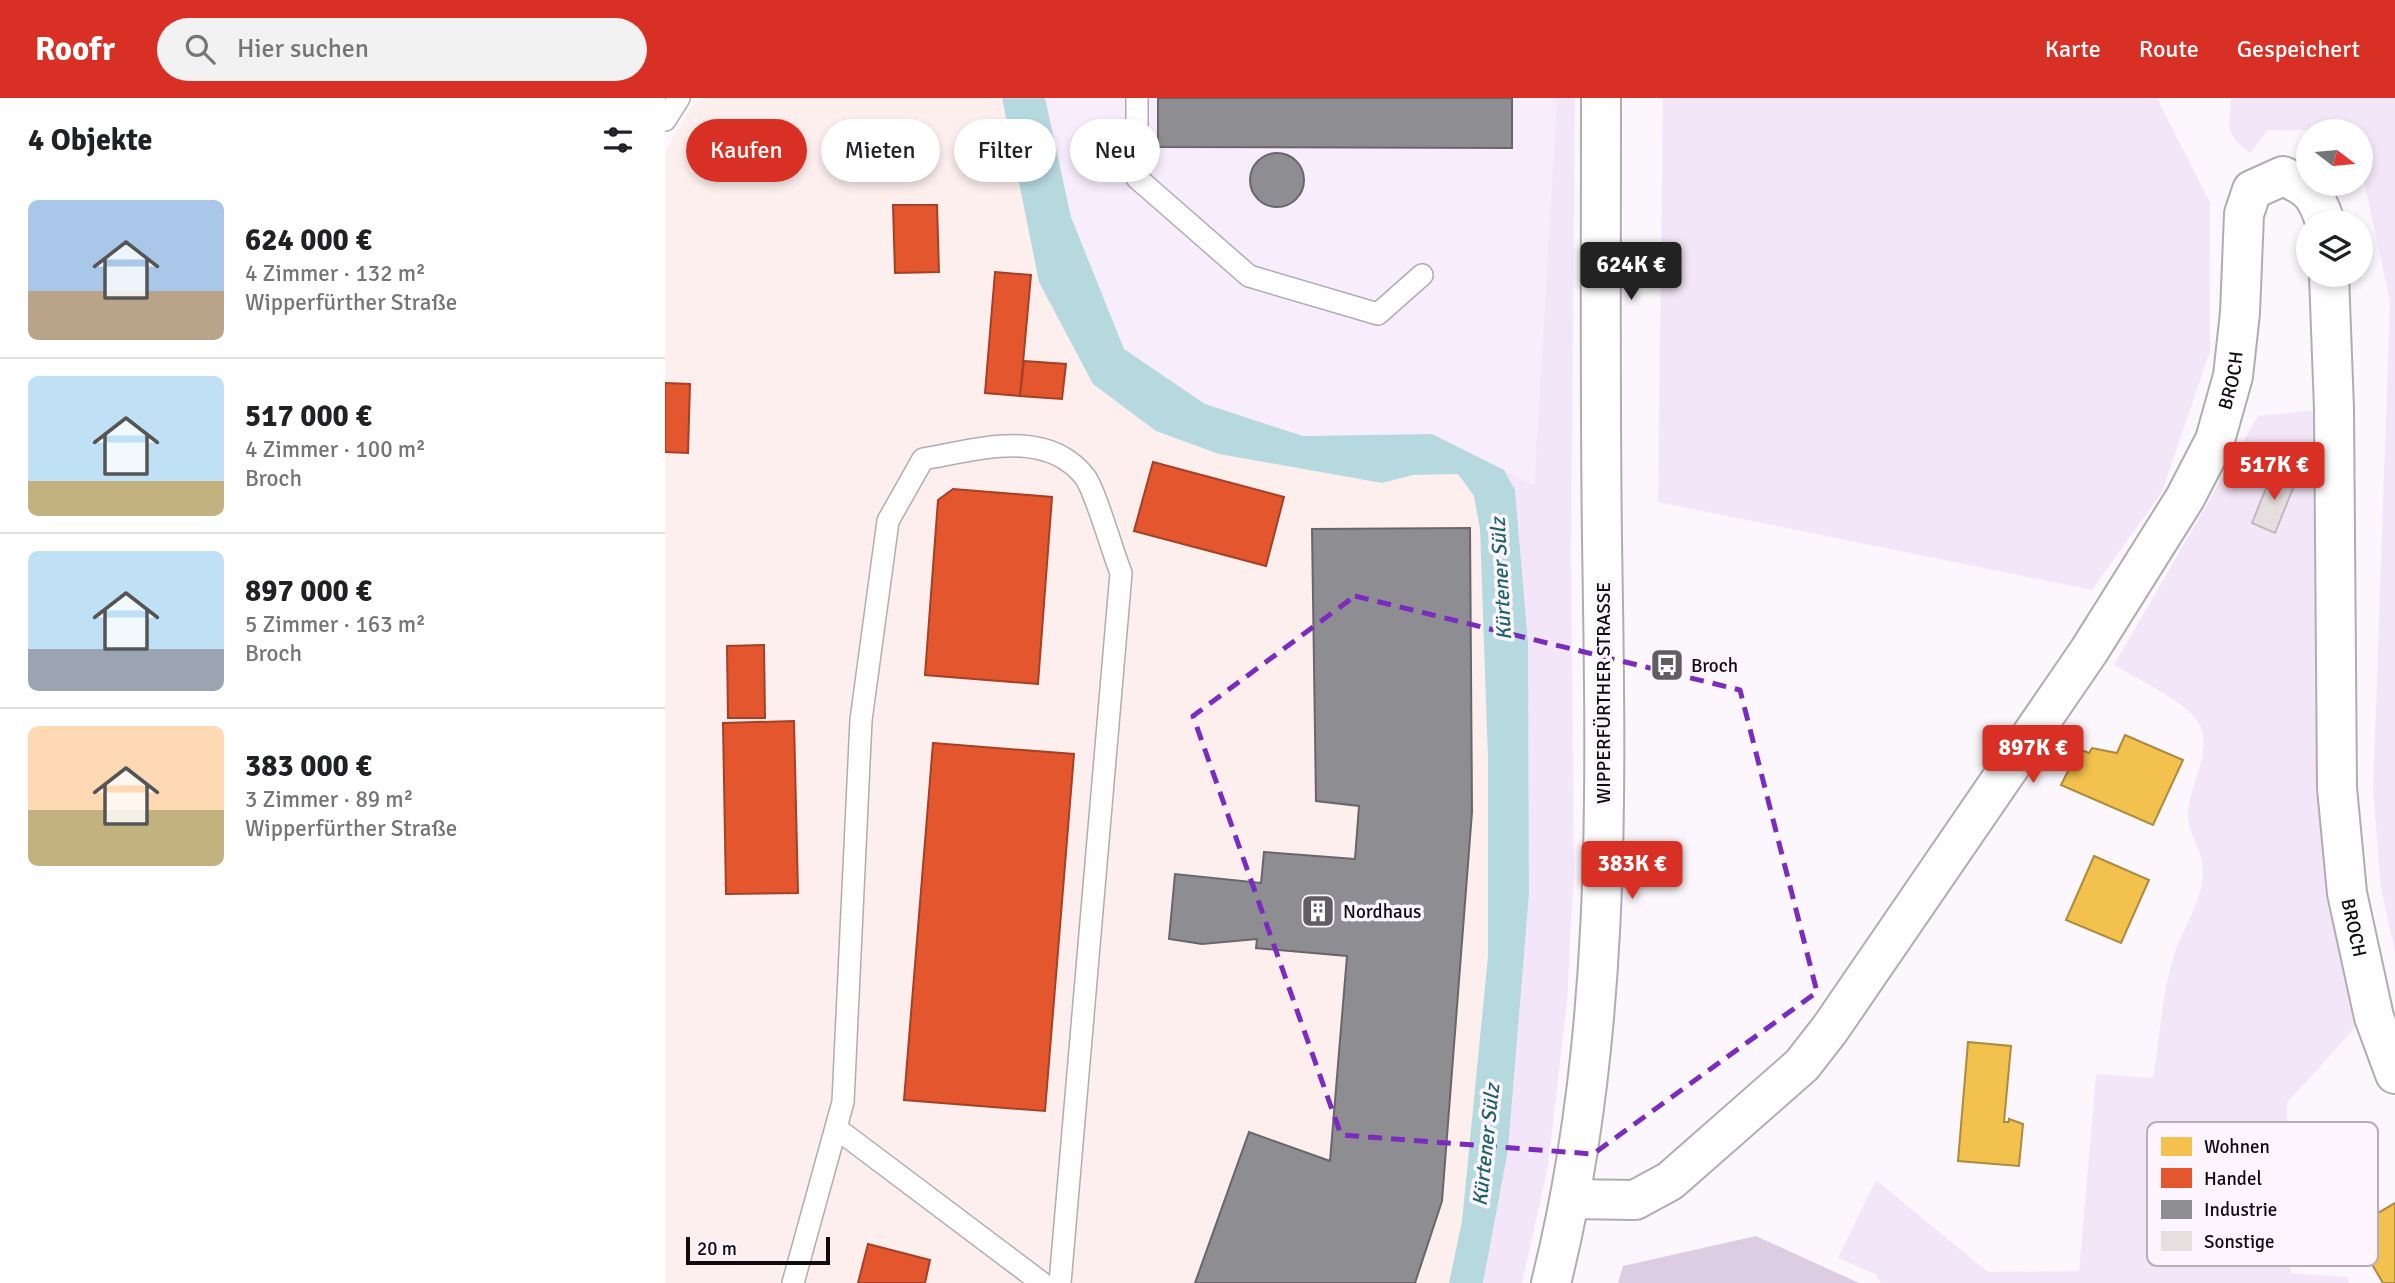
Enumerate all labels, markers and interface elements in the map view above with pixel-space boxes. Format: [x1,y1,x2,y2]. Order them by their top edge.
search box [157,18,647,81]
text: Roofr [35,29,115,70]
icon: search [181,30,219,68]
text: Hier suchen [237,33,369,65]
text: Karte [2045,34,2101,64]
text: Route [2139,34,2199,64]
text: Gespeichert [2237,34,2360,64]
chip: Kaufen [686,119,807,182]
chip: Mieten [821,119,940,182]
chip: Filter [954,119,1056,182]
chip: Neu [1070,119,1160,182]
north arrow [2296,119,2373,196]
map controls [2296,119,2373,287]
icon: filters [599,121,637,159]
text: 4 Objekte [28,122,152,159]
button: layers [2296,210,2373,287]
text: 624 000 € [245,222,372,259]
icon: home [84,228,168,312]
pin: 624K € [1574,242,1688,302]
text: 624K € [1596,250,1666,279]
text: 4 Zimmer · 132 m² [245,259,426,288]
text: Wipperfürther Straße [245,288,457,317]
street label: BROCH [2213,350,2249,413]
text: 517 000 € [245,398,372,435]
icon: home [84,404,168,488]
text: 4 Zimmer · 100 m² [245,435,426,464]
pin: 517K € [2217,442,2331,502]
text: 517K € [2239,450,2309,479]
text: Broch [245,464,302,493]
water label: Kürtener Sülz [1485,515,1517,641]
text: 897 000 € [245,573,372,610]
icon: home [84,579,168,663]
street label: WIPPERFÜRTHER STRASSE [1592,582,1616,804]
text: 5 Zimmer · 163 m² [245,610,426,639]
text: Broch [245,639,302,668]
bus stop icon: Broch [1648,646,1686,684]
place label: Broch [1691,654,1738,678]
pin: 897K € [1976,726,2090,785]
text: 897K € [1998,733,2068,762]
text: 383 000 € [245,748,372,785]
icon: home [84,754,168,838]
text: 3 Zimmer · 89 m² [245,785,413,814]
text: Wipperfürther Straße [245,814,457,843]
pin: 383K € [1575,842,1689,901]
text: 383K € [1597,849,1667,878]
building icon: Nordhaus [1299,892,1337,930]
street label: BROCH [2336,896,2372,959]
place label: Nordhaus [1343,900,1421,924]
water label: Kürtener Sülz [1467,1081,1506,1207]
legend [2147,1122,2378,1266]
text: Wohnen [2204,1135,2270,1159]
text: Handel [2204,1167,2262,1191]
text: Industrie [2204,1198,2277,1222]
text: Sonstige [2204,1230,2275,1254]
scale bar [686,1234,829,1266]
text: 20 m [697,1237,737,1261]

